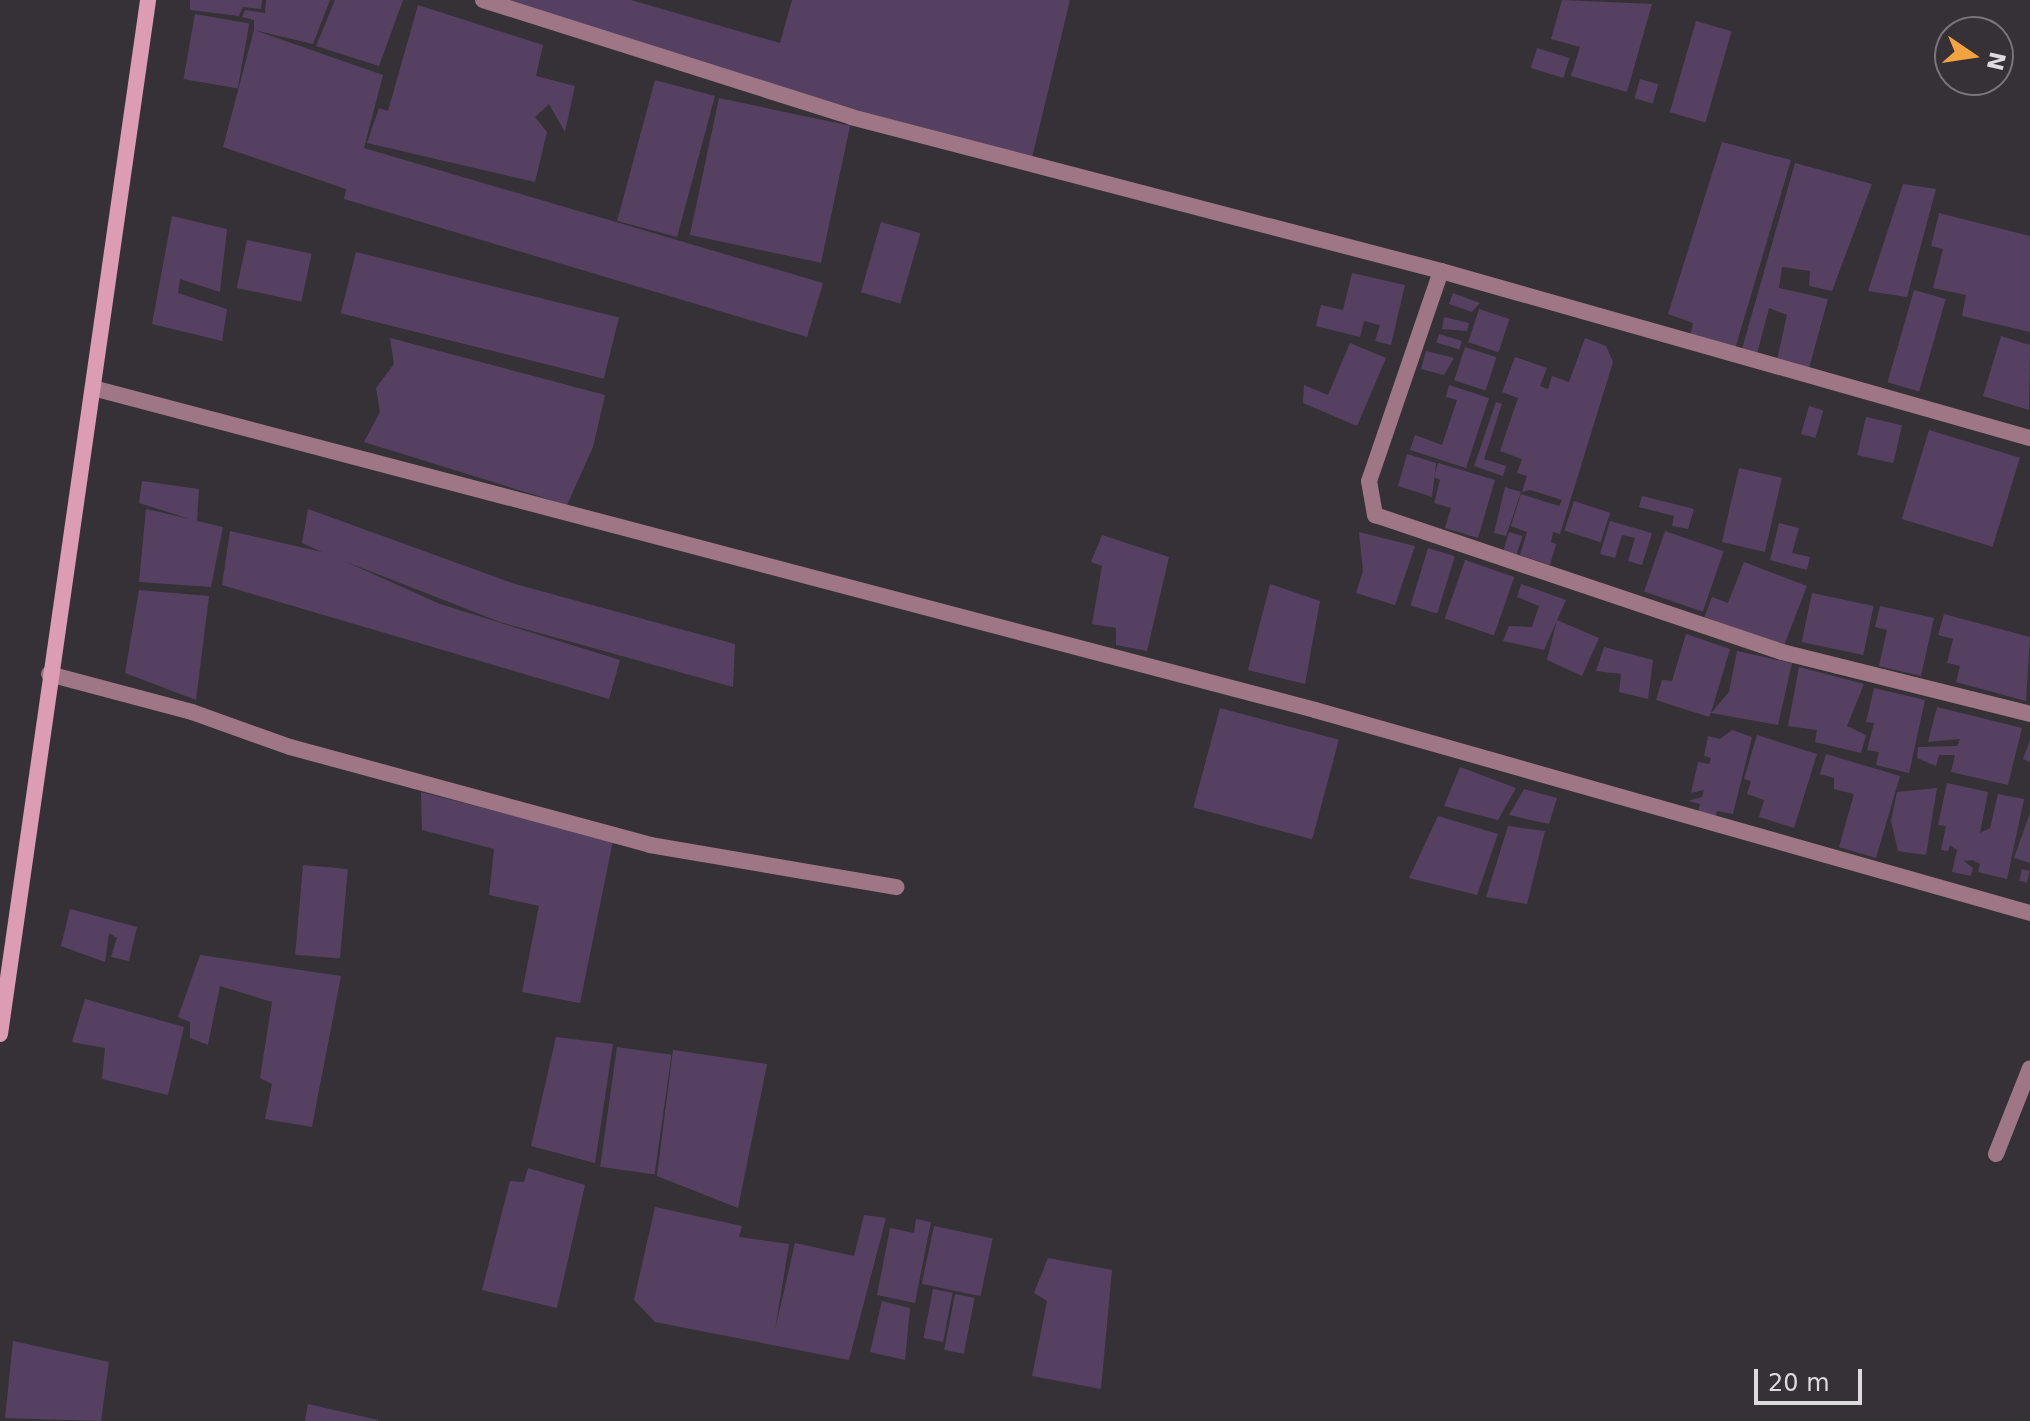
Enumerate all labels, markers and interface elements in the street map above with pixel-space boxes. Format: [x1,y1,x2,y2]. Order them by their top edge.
north arrow [1934,16,2014,96]
text: N [1982,49,2010,73]
scale bar [1758,1353,1866,1403]
text: 20 m [1768,1369,1830,1397]

